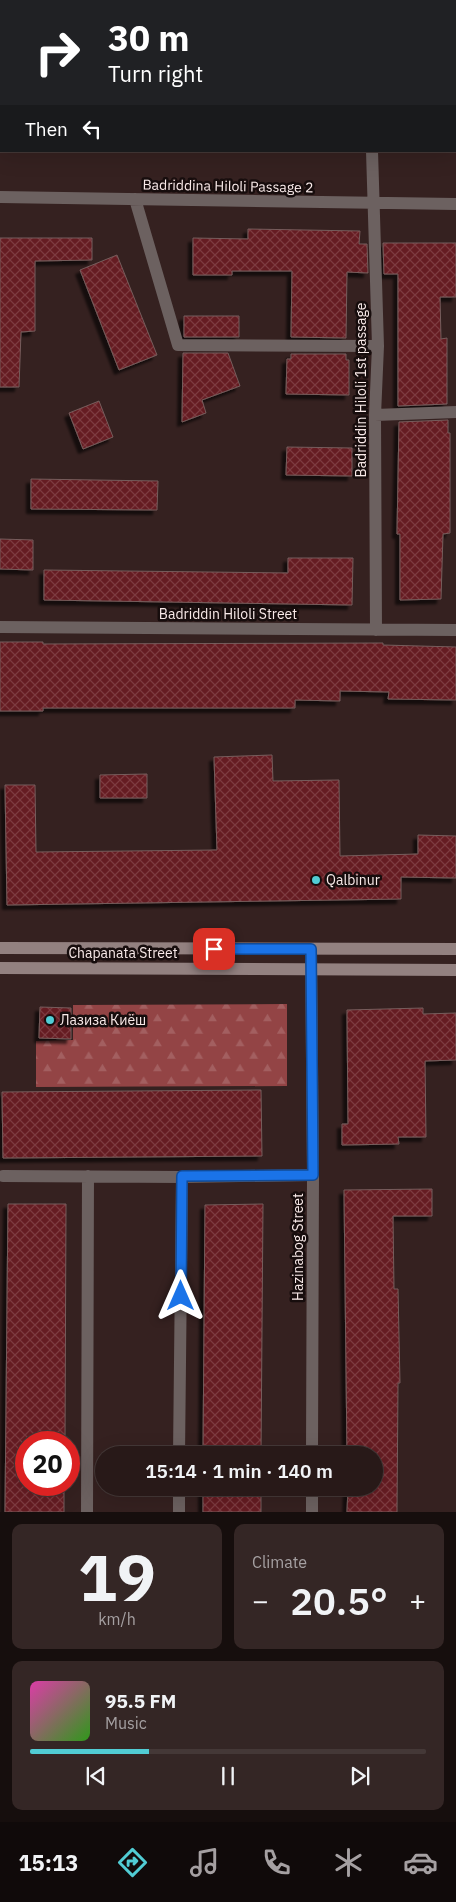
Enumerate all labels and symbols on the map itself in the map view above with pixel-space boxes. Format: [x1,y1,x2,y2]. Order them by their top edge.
street label: Badriddina Hiloli Passage 2 [142,176,314,196]
street label: Badriddin Hiloli 1st passage [352,302,370,478]
street label: Badriddin Hiloli Street [159,605,297,623]
place label: Qalbinur [326,871,380,889]
marker: Qalbinur [310,874,322,886]
pin [193,928,235,970]
street label: Chapanata Street [68,944,178,962]
place label: Лазиза Киёш [60,1011,146,1029]
marker: Лазиза Киёш [44,1014,56,1026]
street label: Hazinabog Street [289,1193,307,1301]
position arrow [154,1269,206,1321]
speed limit sign: 20 [15,1431,80,1496]

